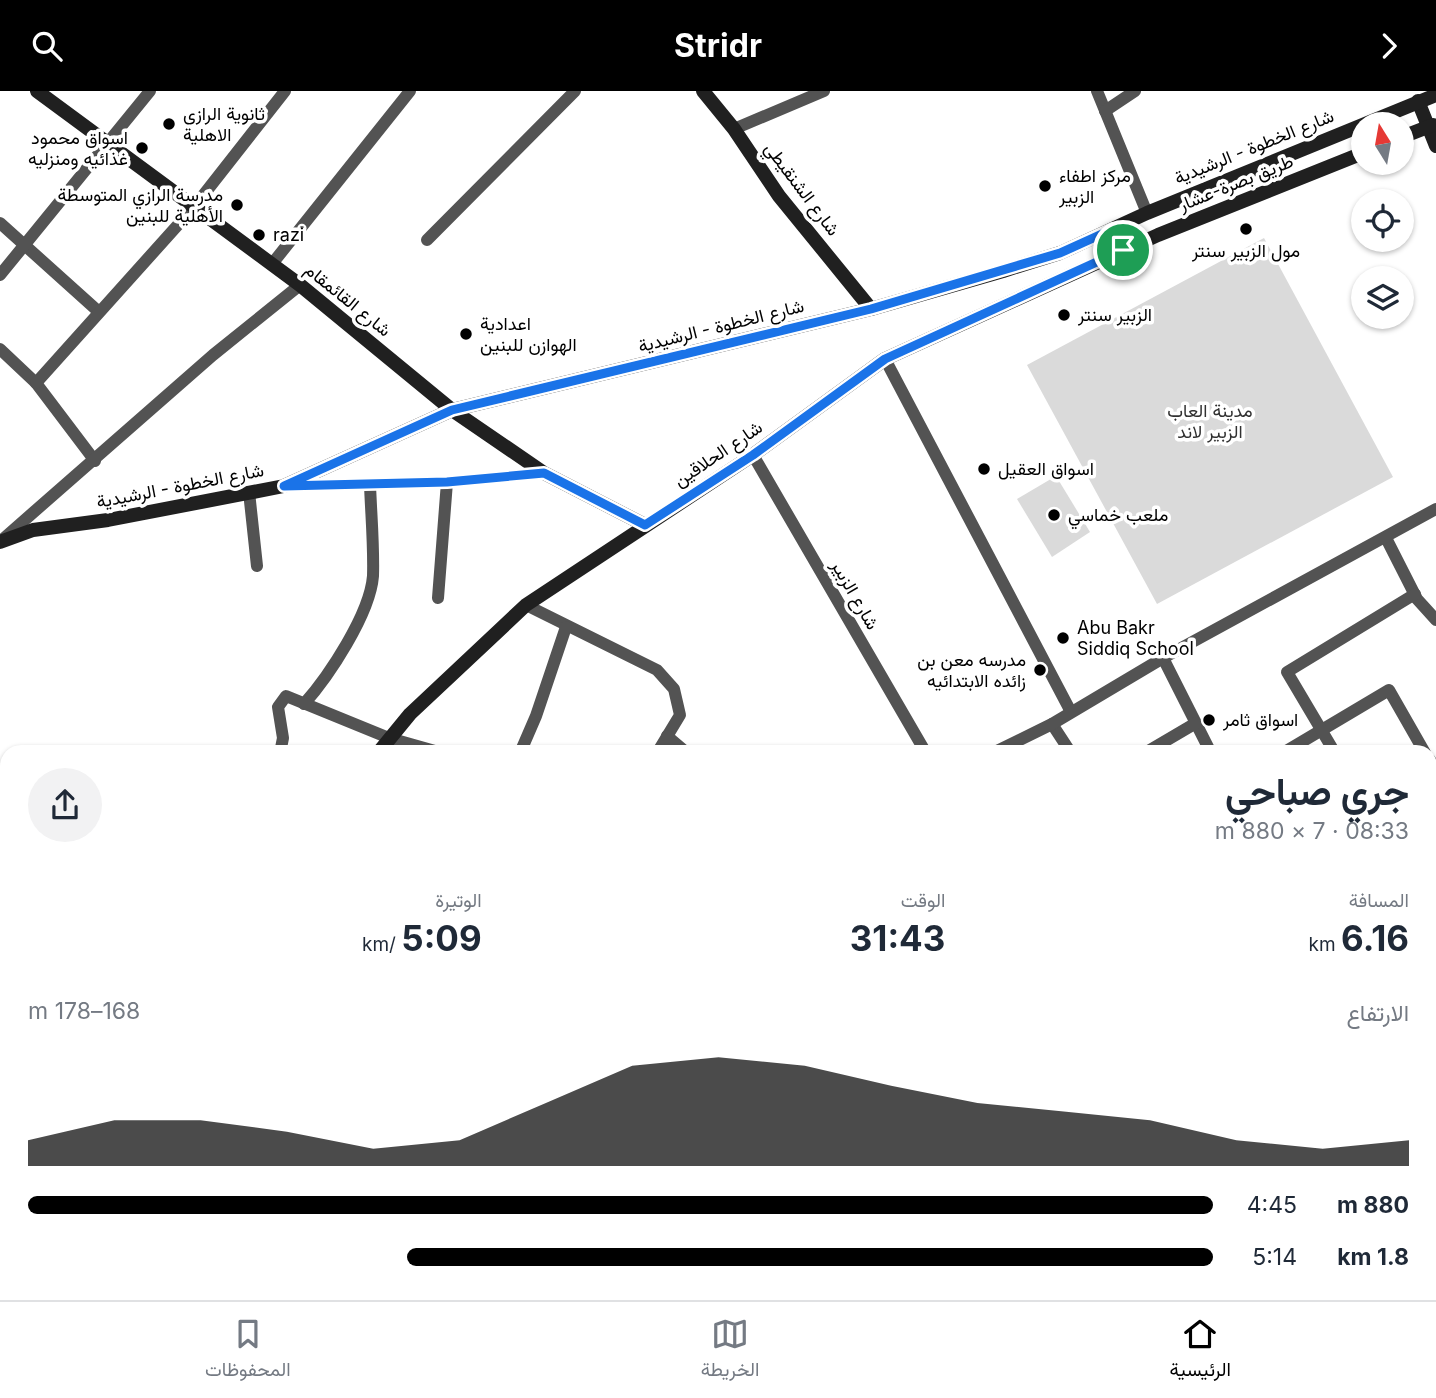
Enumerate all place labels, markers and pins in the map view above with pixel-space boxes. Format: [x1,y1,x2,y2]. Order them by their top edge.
place label: ثانوية الرازي الاهلية [183,103,265,145]
marker: ثانوية الرازي الاهلية [161,116,177,132]
place label: اسواق محمود غذائيه ومنزليه [28,127,128,170]
marker: اسواق محمود غذائيه ومنزليه [134,140,150,156]
place label: مركز اطفاء الزبير [1058,165,1131,208]
marker: مركز اطفاء الزبير [1037,178,1053,194]
place label: مدرسة الرازي المتوسطة الأهلية للبنين [57,184,223,227]
marker: مدرسة الرازي المتوسطة الأهلية للبنين [229,197,245,213]
pin [1093,220,1153,280]
marker: مول الزبير سنتر [1238,221,1254,237]
place label: razi [273,224,304,245]
marker: razi [251,227,267,243]
place label: مول الزبير سنتر [1191,240,1300,262]
place label: الزبير سنتر [1077,304,1152,326]
marker: الزبير سنتر [1056,307,1072,323]
place label: اعدادية الهوازن للبنين [480,313,577,356]
marker: اعدادية الهوازن للبنين [458,326,474,342]
place label: اسواق العقيل [998,458,1094,480]
marker: اسواق العقيل [976,461,992,477]
place label: ملعب خماسي [1068,504,1168,530]
marker: ملعب خماسي [1046,507,1062,523]
place label: Abu Bakr Siddiq School [1077,617,1194,659]
marker: Abu Bakr Siddiq School [1055,630,1071,646]
place label: مدرسه معن بن زائده الابتدائيه [917,649,1026,692]
marker: مدرسه معن بن زائده الابتدائيه [1032,662,1048,678]
place label: اسواق ثامر [1222,709,1298,731]
marker: اسواق ثامر [1201,712,1217,728]

